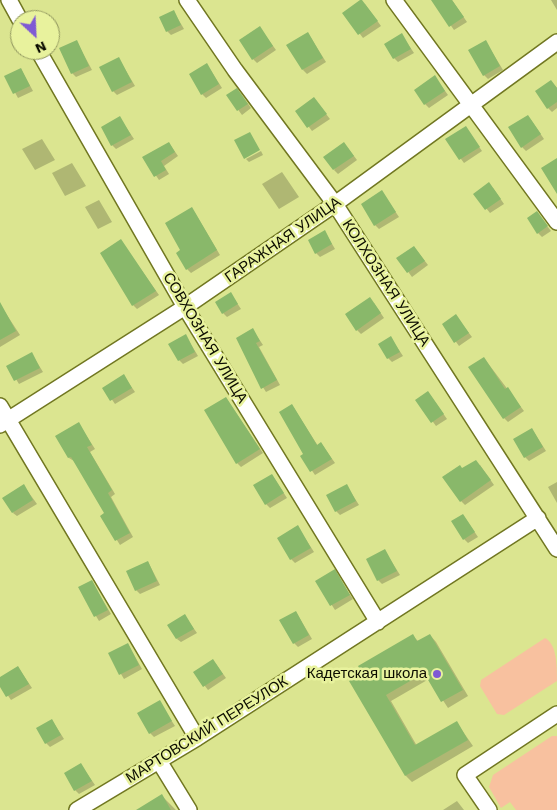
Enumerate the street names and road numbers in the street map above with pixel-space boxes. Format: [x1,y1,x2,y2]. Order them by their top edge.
street label: ГАРАЖНАЯ УЛИЦА [222,193,344,287]
street label: КОЛХОЗНАЯ УЛИЦА [338,216,434,350]
street label: СОВХОЗНАЯ УЛИЦА [159,269,251,407]
street label: МАРТОВСКИЙ ПЕРЕУЛОК [123,673,291,787]

